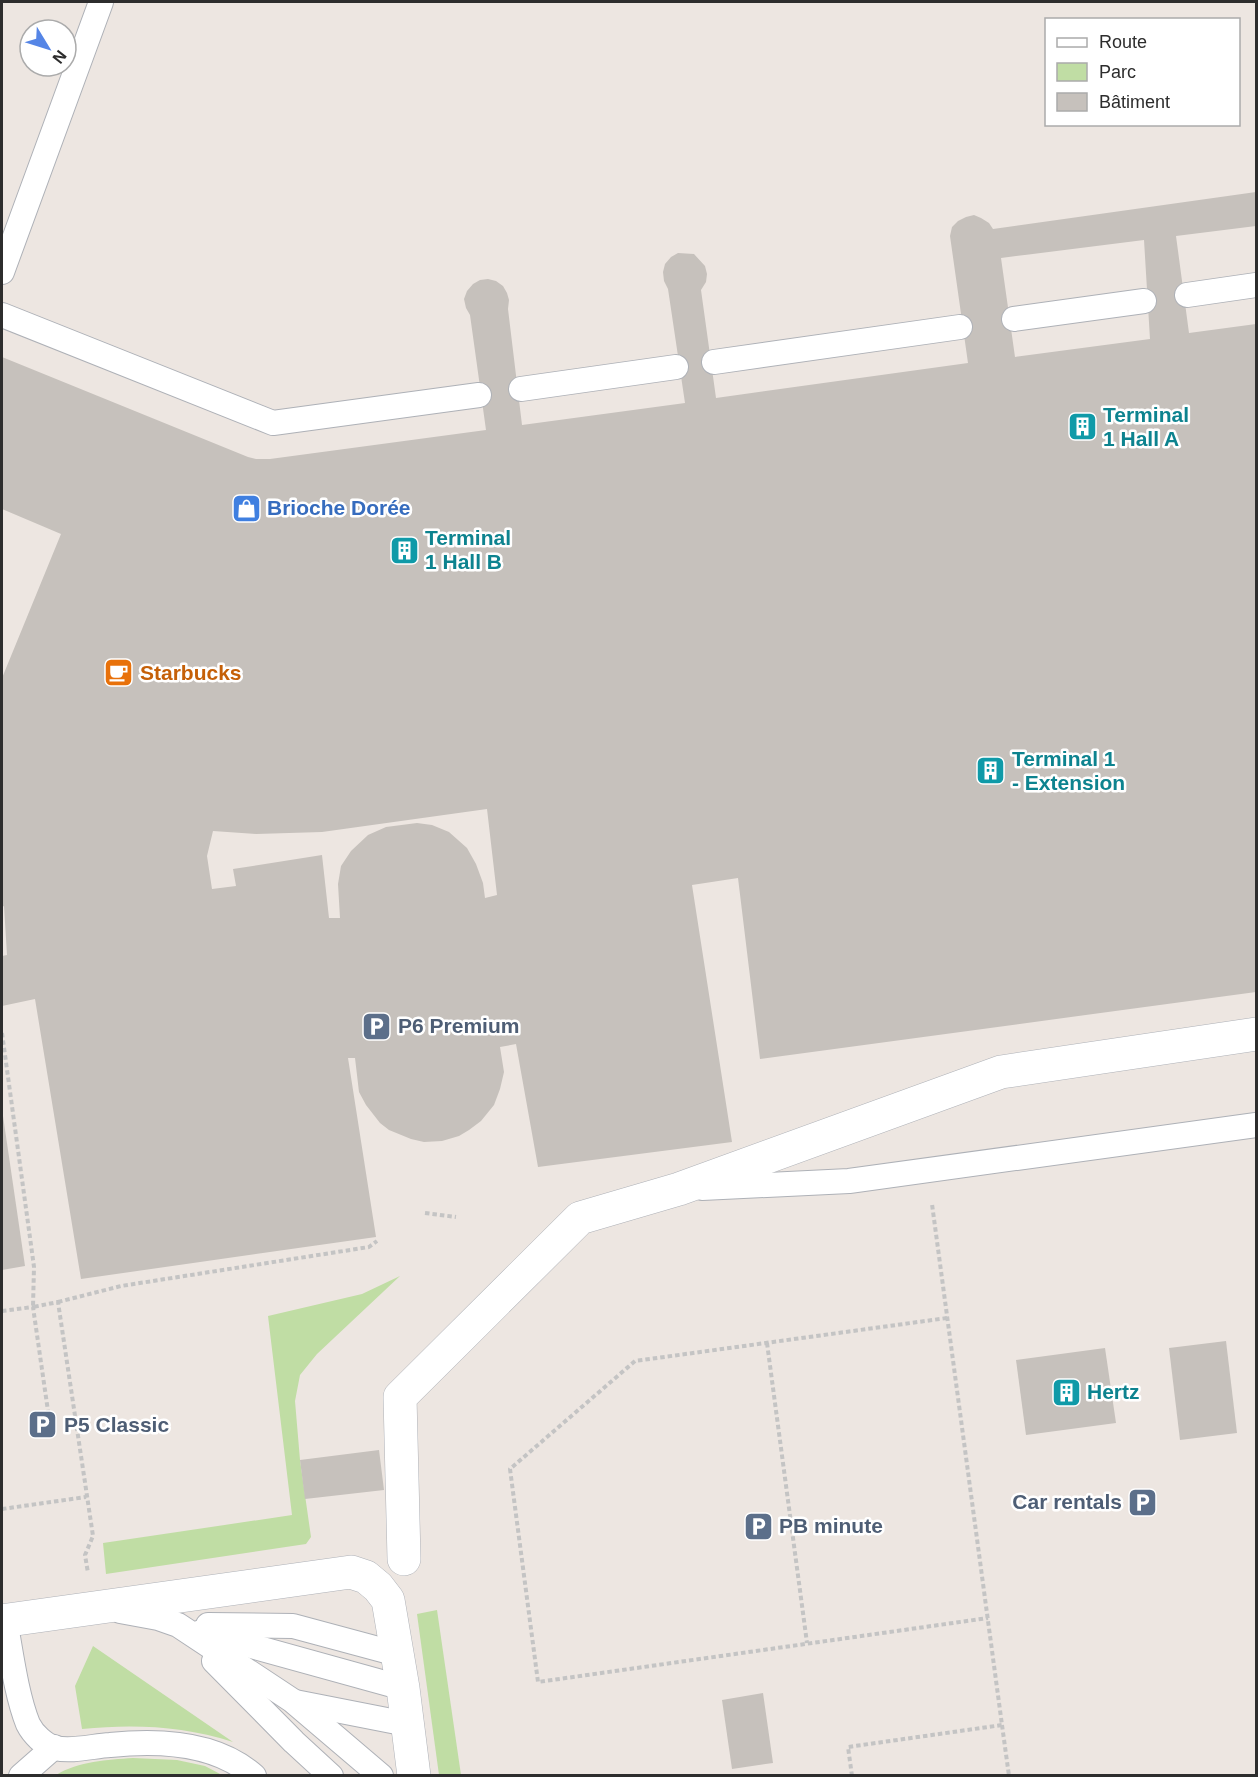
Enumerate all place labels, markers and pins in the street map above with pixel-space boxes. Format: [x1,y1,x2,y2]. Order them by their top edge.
place label: Terminal 1 Hall A [1103,403,1189,450]
building icon: Terminal 1 Hall A [1066,411,1098,443]
shop icon: Brioche Dorée [230,492,262,524]
place label: Brioche Dorée [267,496,411,519]
place label: Terminal 1 Hall B [425,526,511,573]
building icon: Terminal 1 Hall B [388,534,420,566]
cafe icon: Starbucks [103,657,135,689]
place label: Starbucks [140,661,242,684]
place label: Terminal 1 - Extension [1012,747,1125,794]
building icon: Terminal 1 - Extension [975,755,1007,787]
parking icon: P6 Premium [361,1010,393,1042]
place label: P6 Premium [398,1014,519,1037]
building icon: Hertz [1050,1376,1082,1408]
place label: Hertz [1087,1380,1140,1403]
parking icon: P5 Classic [27,1409,59,1441]
place label: P5 Classic [64,1413,169,1436]
parking icon: Car rentals [1127,1486,1159,1518]
place label: Car rentals [1012,1490,1122,1513]
parking icon: PB minute [742,1510,774,1542]
place label: PB minute [779,1514,883,1537]

